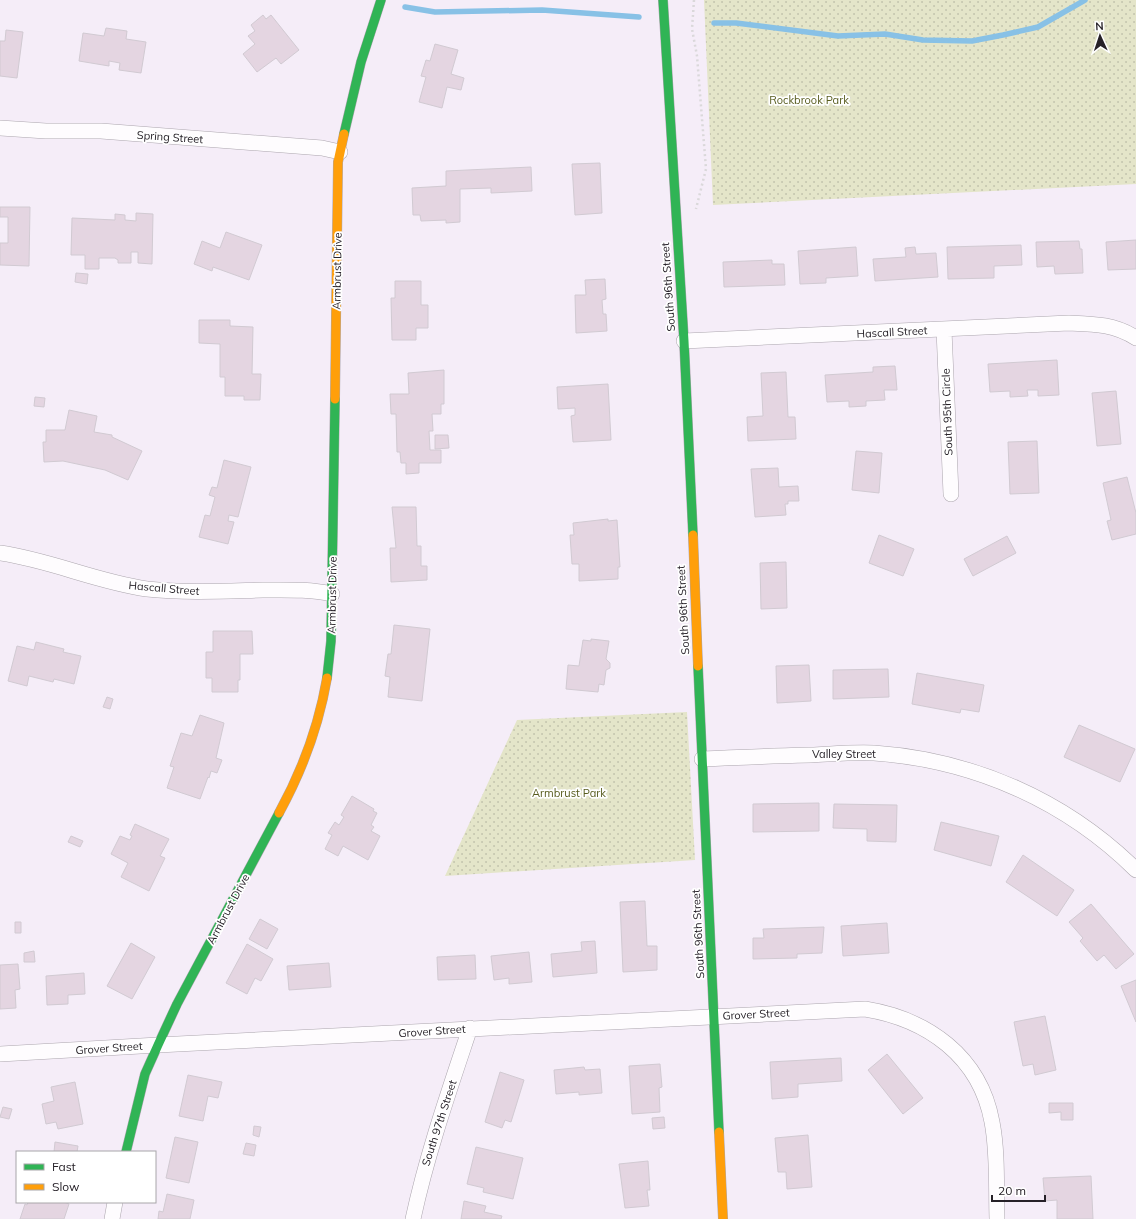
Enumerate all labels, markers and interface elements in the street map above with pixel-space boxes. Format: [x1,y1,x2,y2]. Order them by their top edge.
north arrow [1080,16,1120,56]
text: N [1095,19,1104,33]
park label: Rockbrook Park [769,93,849,107]
street label: Spring Street [136,128,204,146]
street label: Armbrust Drive [329,232,345,310]
street label: South 96th Street [658,242,678,332]
street label: Hascall Street [856,323,928,341]
street label: South 95th Circle [938,368,956,456]
street label: Armbrust Drive [324,556,340,634]
street label: South 96th Street [674,565,692,655]
street label: Hascall Street [128,578,200,598]
street label: Valley Street [812,747,876,761]
park label: Armbrust Park [532,786,606,800]
street label: Armbrust Drive [204,872,252,946]
street label: South 96th Street [689,889,707,979]
street label: Grover Street [722,1005,790,1023]
street label: Grover Street [398,1022,466,1040]
street label: Grover Street [75,1039,143,1057]
street label: South 97th Street [419,1078,460,1168]
legend [16,1151,156,1203]
text: Fast [52,1159,76,1174]
scale bar [992,1177,1045,1203]
text: Slow [52,1179,80,1194]
text: 20 m [998,1183,1026,1198]

